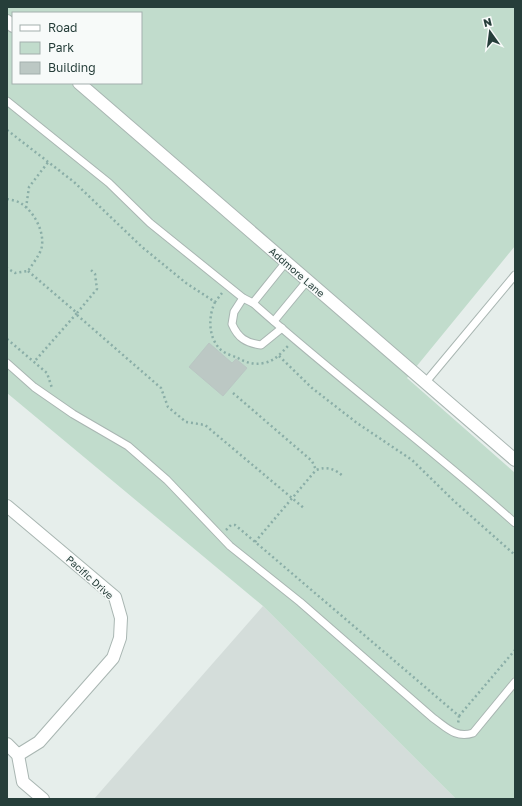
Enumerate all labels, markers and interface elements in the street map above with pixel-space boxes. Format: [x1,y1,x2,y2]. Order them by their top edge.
legend [12,12,142,84]
north arrow [470,12,510,52]
text: N [482,14,493,29]
text: Road [48,20,77,35]
text: Park [48,40,74,55]
text: Building [48,60,96,75]
street label: Addmore Lane [267,245,327,299]
street label: Pacific Drive [64,553,116,601]

